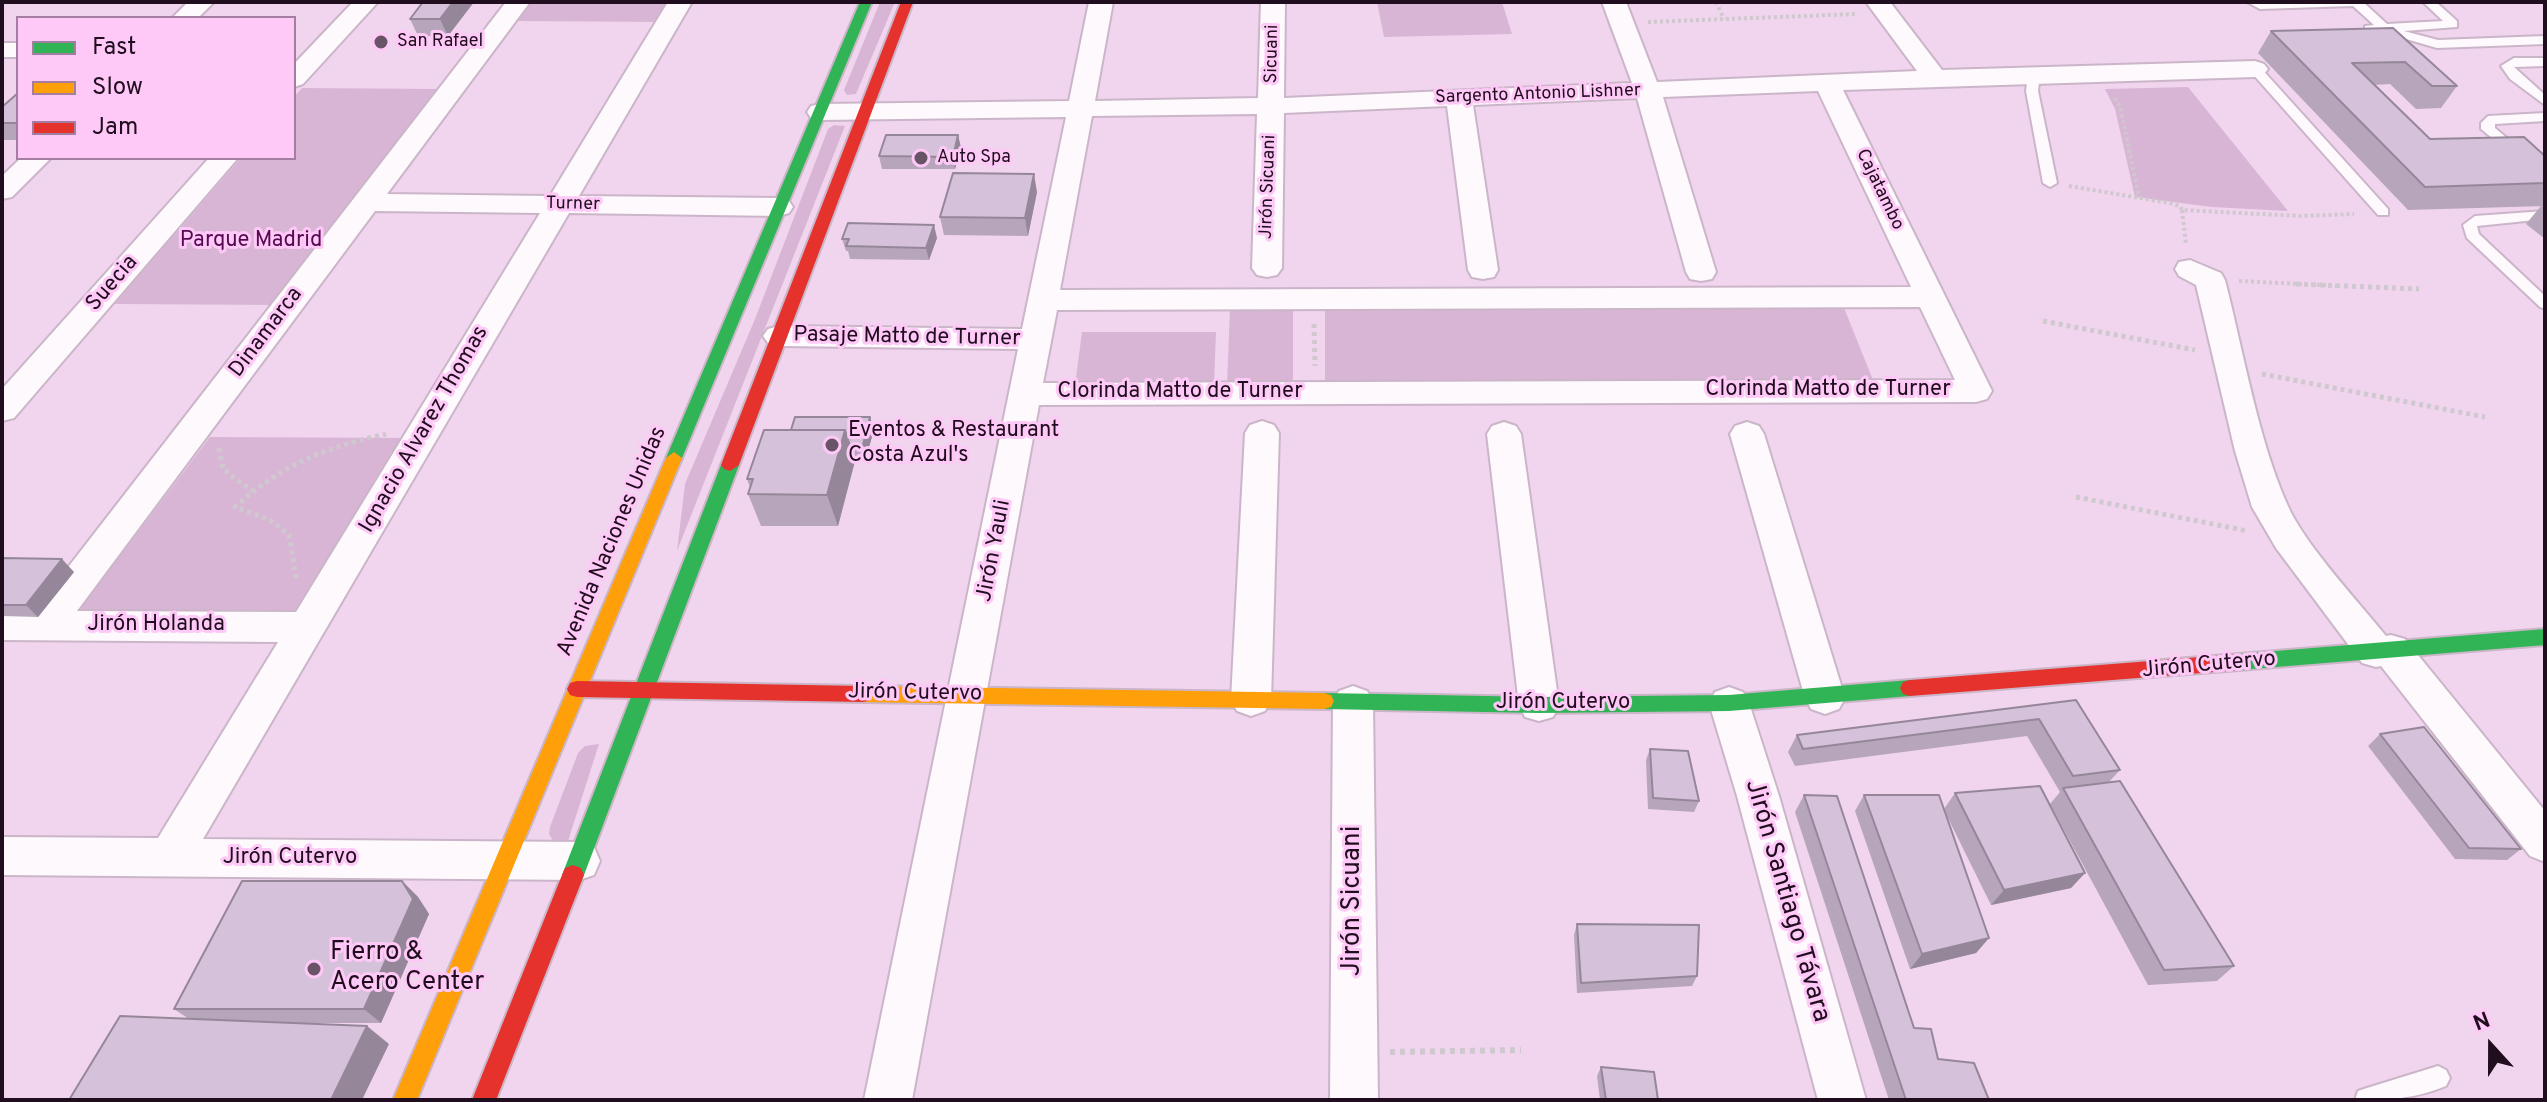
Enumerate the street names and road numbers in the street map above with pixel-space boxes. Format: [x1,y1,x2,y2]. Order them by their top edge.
street label: Sicuani [1262,24,1284,84]
street label: Sargento Antonio Lishner [1435,81,1641,109]
street label: Jirón Sicuani [1256,135,1282,239]
street label: Cajatambo [1850,146,1908,234]
street label: Turner [546,194,600,216]
street label: Suecia [81,250,145,318]
street label: Dinamarca [225,283,309,383]
street label: Ignacio Alvarez Thomas [355,322,495,538]
street label: Pasaje Matto de Turner [793,323,1021,353]
street label: Clorinda Matto de Turner [1705,378,1951,404]
street label: Clorinda Matto de Turner [1057,380,1303,406]
street label: Avenida Naciones Unidas [553,423,673,661]
street label: Jirón Yauli [972,498,1018,604]
street label: Jirón Holanda [87,613,225,639]
street label: Jirón Cutervo [2141,647,2277,685]
street label: Jirón Cutervo [848,680,982,708]
street label: Jirón Cutervo [1496,691,1630,717]
street label: Jirón Santiago Távara [1736,776,1836,1026]
street label: Jirón Sicuani [1338,826,1370,976]
street label: Jirón Cutervo [223,846,357,872]

